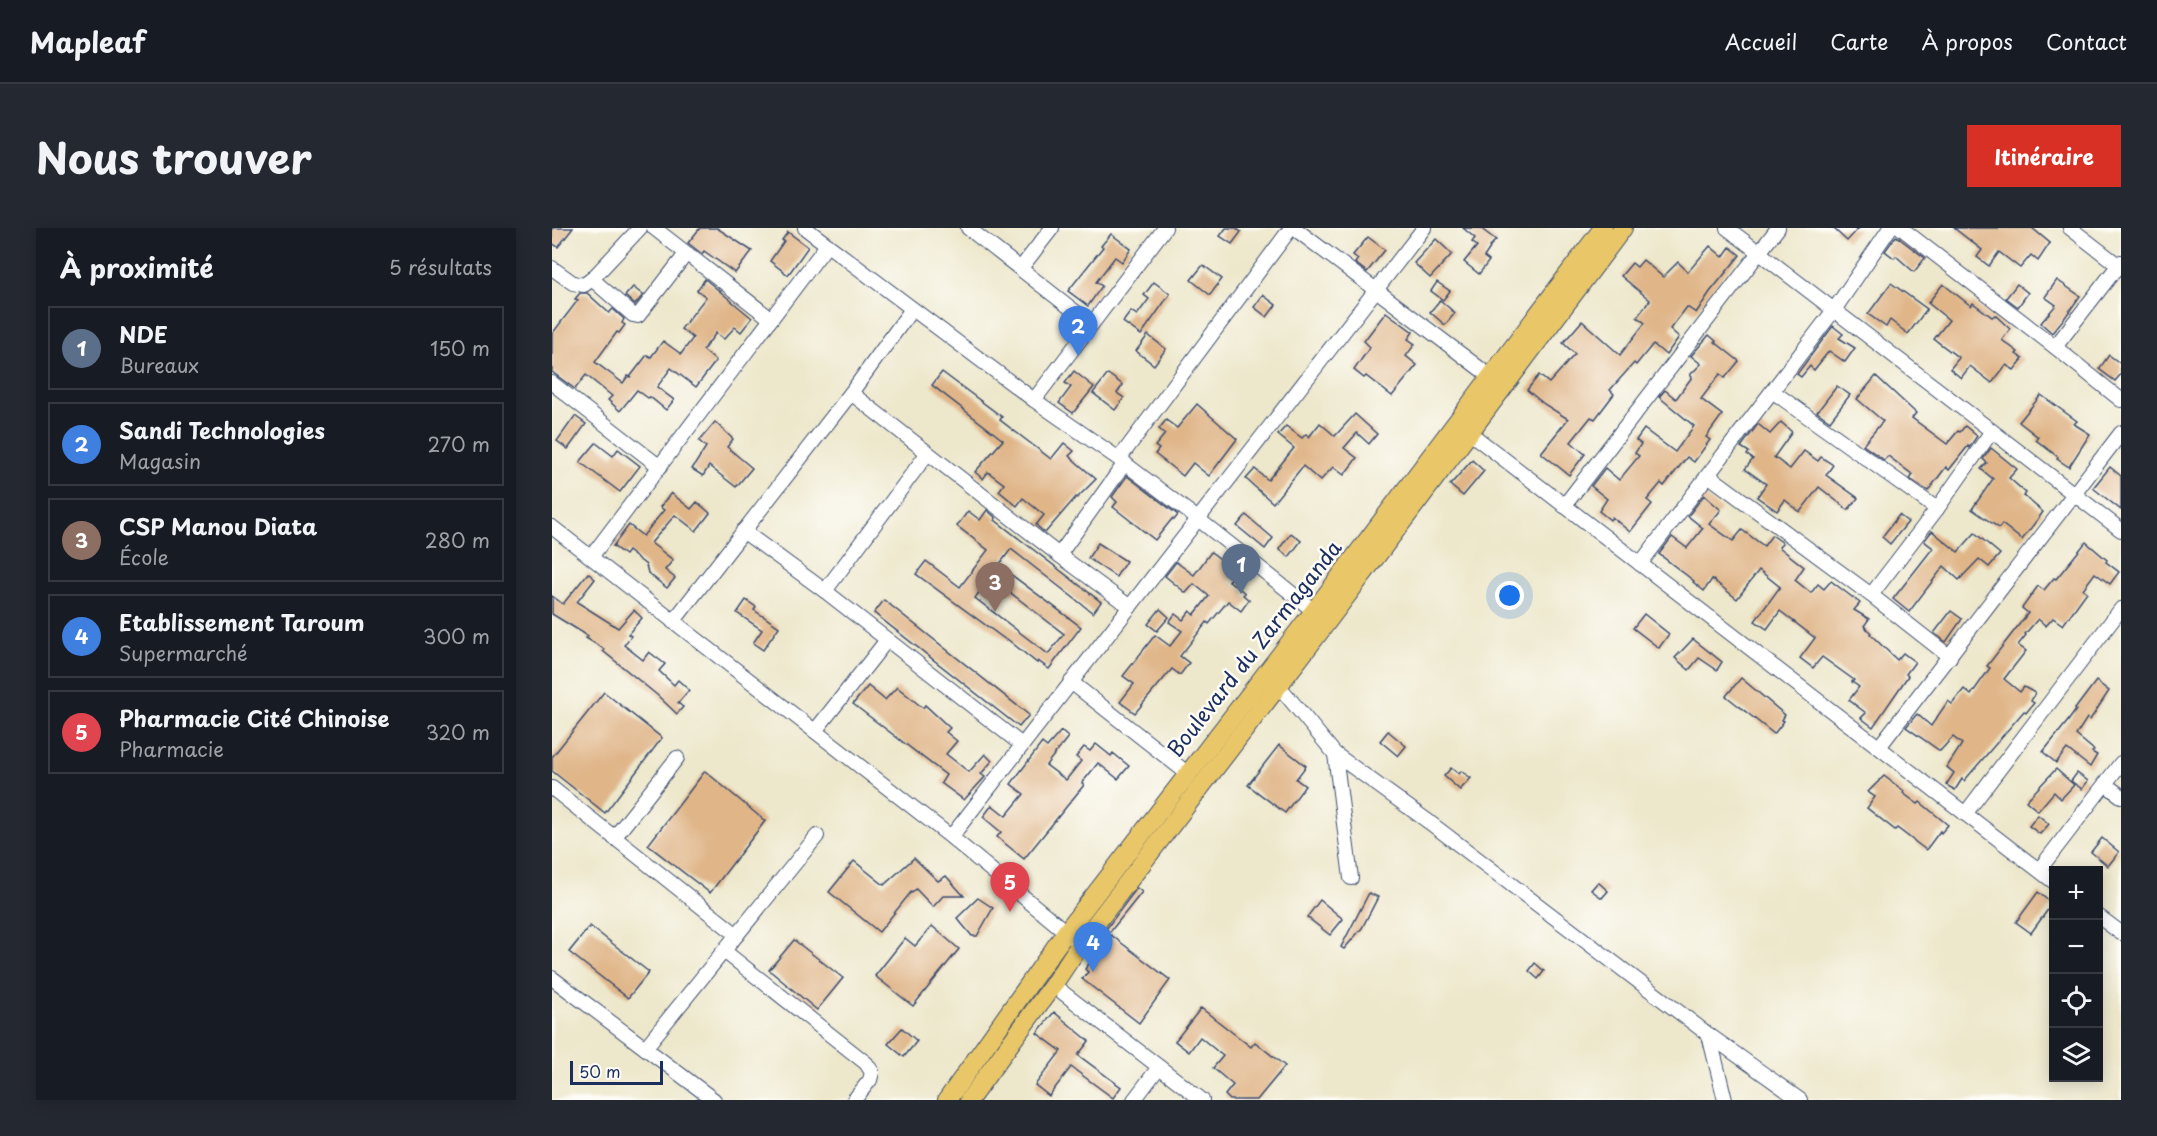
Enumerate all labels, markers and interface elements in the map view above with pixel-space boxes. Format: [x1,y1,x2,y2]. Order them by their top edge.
text: Mapleaf [30,20,146,63]
text: Accueil [1725,25,1797,57]
text: Carte [1830,25,1888,57]
text: À propos [1921,25,2013,57]
text: Contact [2046,25,2127,57]
text: Nous trouver [36,125,312,188]
button: Itinéraire [1967,125,2121,187]
text: À proximité [60,248,214,287]
text: 5 résultats [389,252,492,282]
pin: 2 [1058,306,1098,356]
text: NDE [119,317,168,350]
text: 1 [77,333,86,363]
text: 150 m [430,333,490,363]
text: Bureaux [119,350,199,380]
text: Sandi Technologies [119,413,325,446]
text: 2 [74,429,89,459]
text: 270 m [427,429,490,459]
text: Magasin [119,446,201,476]
text: CSP Manou Diata [119,509,317,542]
text: 3 [75,525,88,555]
text: 280 m [425,525,490,555]
street label: Boulevard du Zarmaganda [1158,532,1349,763]
text: École [119,542,169,572]
pin: 1 [1222,544,1260,594]
pin: 3 [976,562,1014,612]
your location [1495,581,1524,610]
text: Etablissement Taroum [119,605,364,638]
text: 4 [75,621,88,651]
text: 300 m [423,621,490,651]
text: Supermarché [119,638,248,668]
text: Pharmacie Cité Chinoise [119,701,389,734]
text: 5 [75,717,88,747]
text: 320 m [426,717,490,747]
text: Pharmacie [119,734,224,764]
pin: 5 [990,862,1030,912]
map controls [2049,866,2103,1082]
button: + [2049,866,2103,920]
button: − [2049,920,2103,974]
pin: 4 [1074,922,1112,972]
button: locate [2049,974,2103,1028]
button: layers [2049,1028,2103,1082]
scale bar [570,1058,663,1086]
text: 50 m [579,1059,620,1083]

